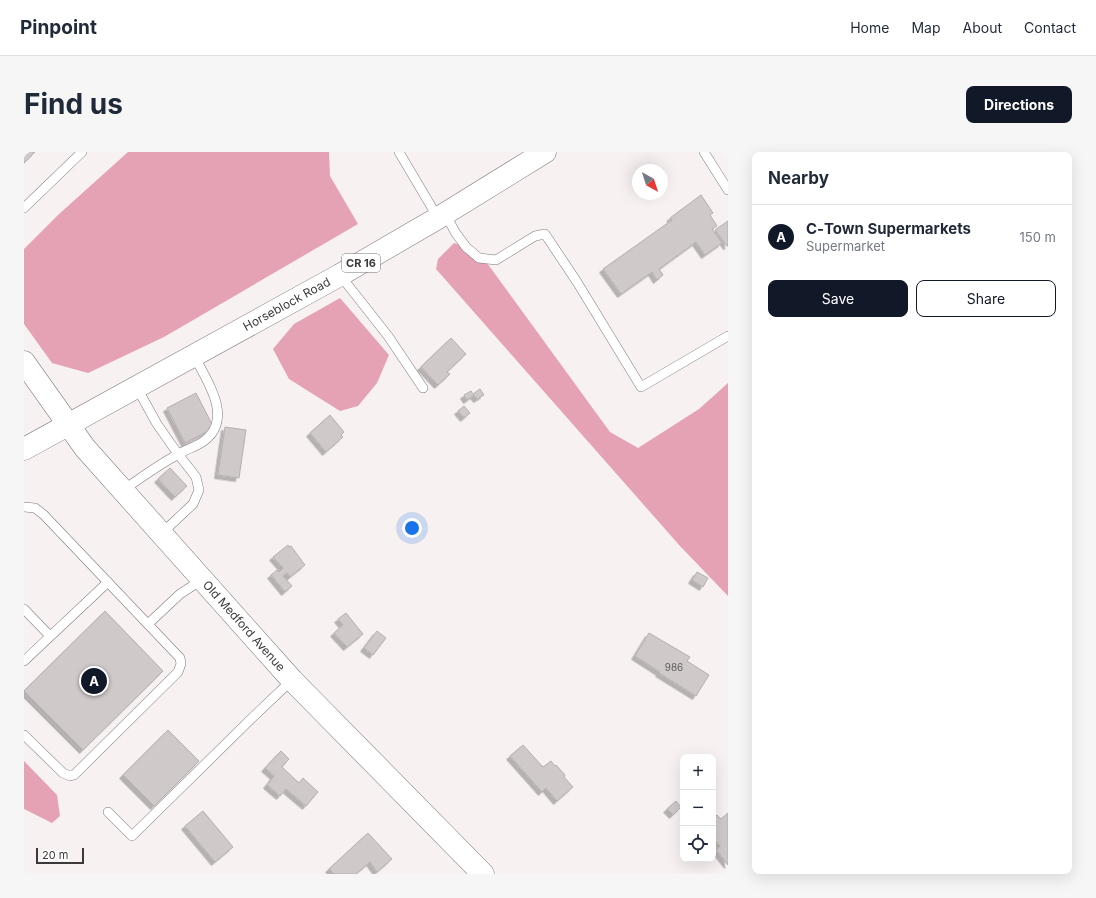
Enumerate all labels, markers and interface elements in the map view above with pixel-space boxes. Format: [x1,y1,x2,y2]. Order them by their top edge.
text: Pinpoint [20,16,97,39]
text: Home [850,19,889,36]
text: Map [911,19,941,36]
text: About [963,19,1002,36]
text: Contact [1024,19,1076,36]
button: Directions [966,86,1072,123]
text: Find us [24,87,123,121]
north arrow [632,164,668,200]
text: Nearby [768,168,829,188]
text: C‑Town Supermarkets [806,219,971,238]
text: A [776,229,786,245]
text: 150 m [1020,229,1056,245]
text: Supermarket [806,238,885,254]
road number: CR 16 [342,254,380,272]
street label: Horseblock Road [240,274,333,334]
button: Save [768,280,908,317]
button: Share [916,280,1056,317]
your location [402,518,422,538]
street label: Old Medford Avenue [200,577,289,674]
house number: 986 [665,661,683,673]
pin: A [81,666,107,696]
map controls [680,754,716,862]
button: + [680,754,716,790]
button: − [680,790,716,826]
button: locate [680,826,716,862]
scale bar [36,846,84,865]
text: 20 m [42,848,68,862]

